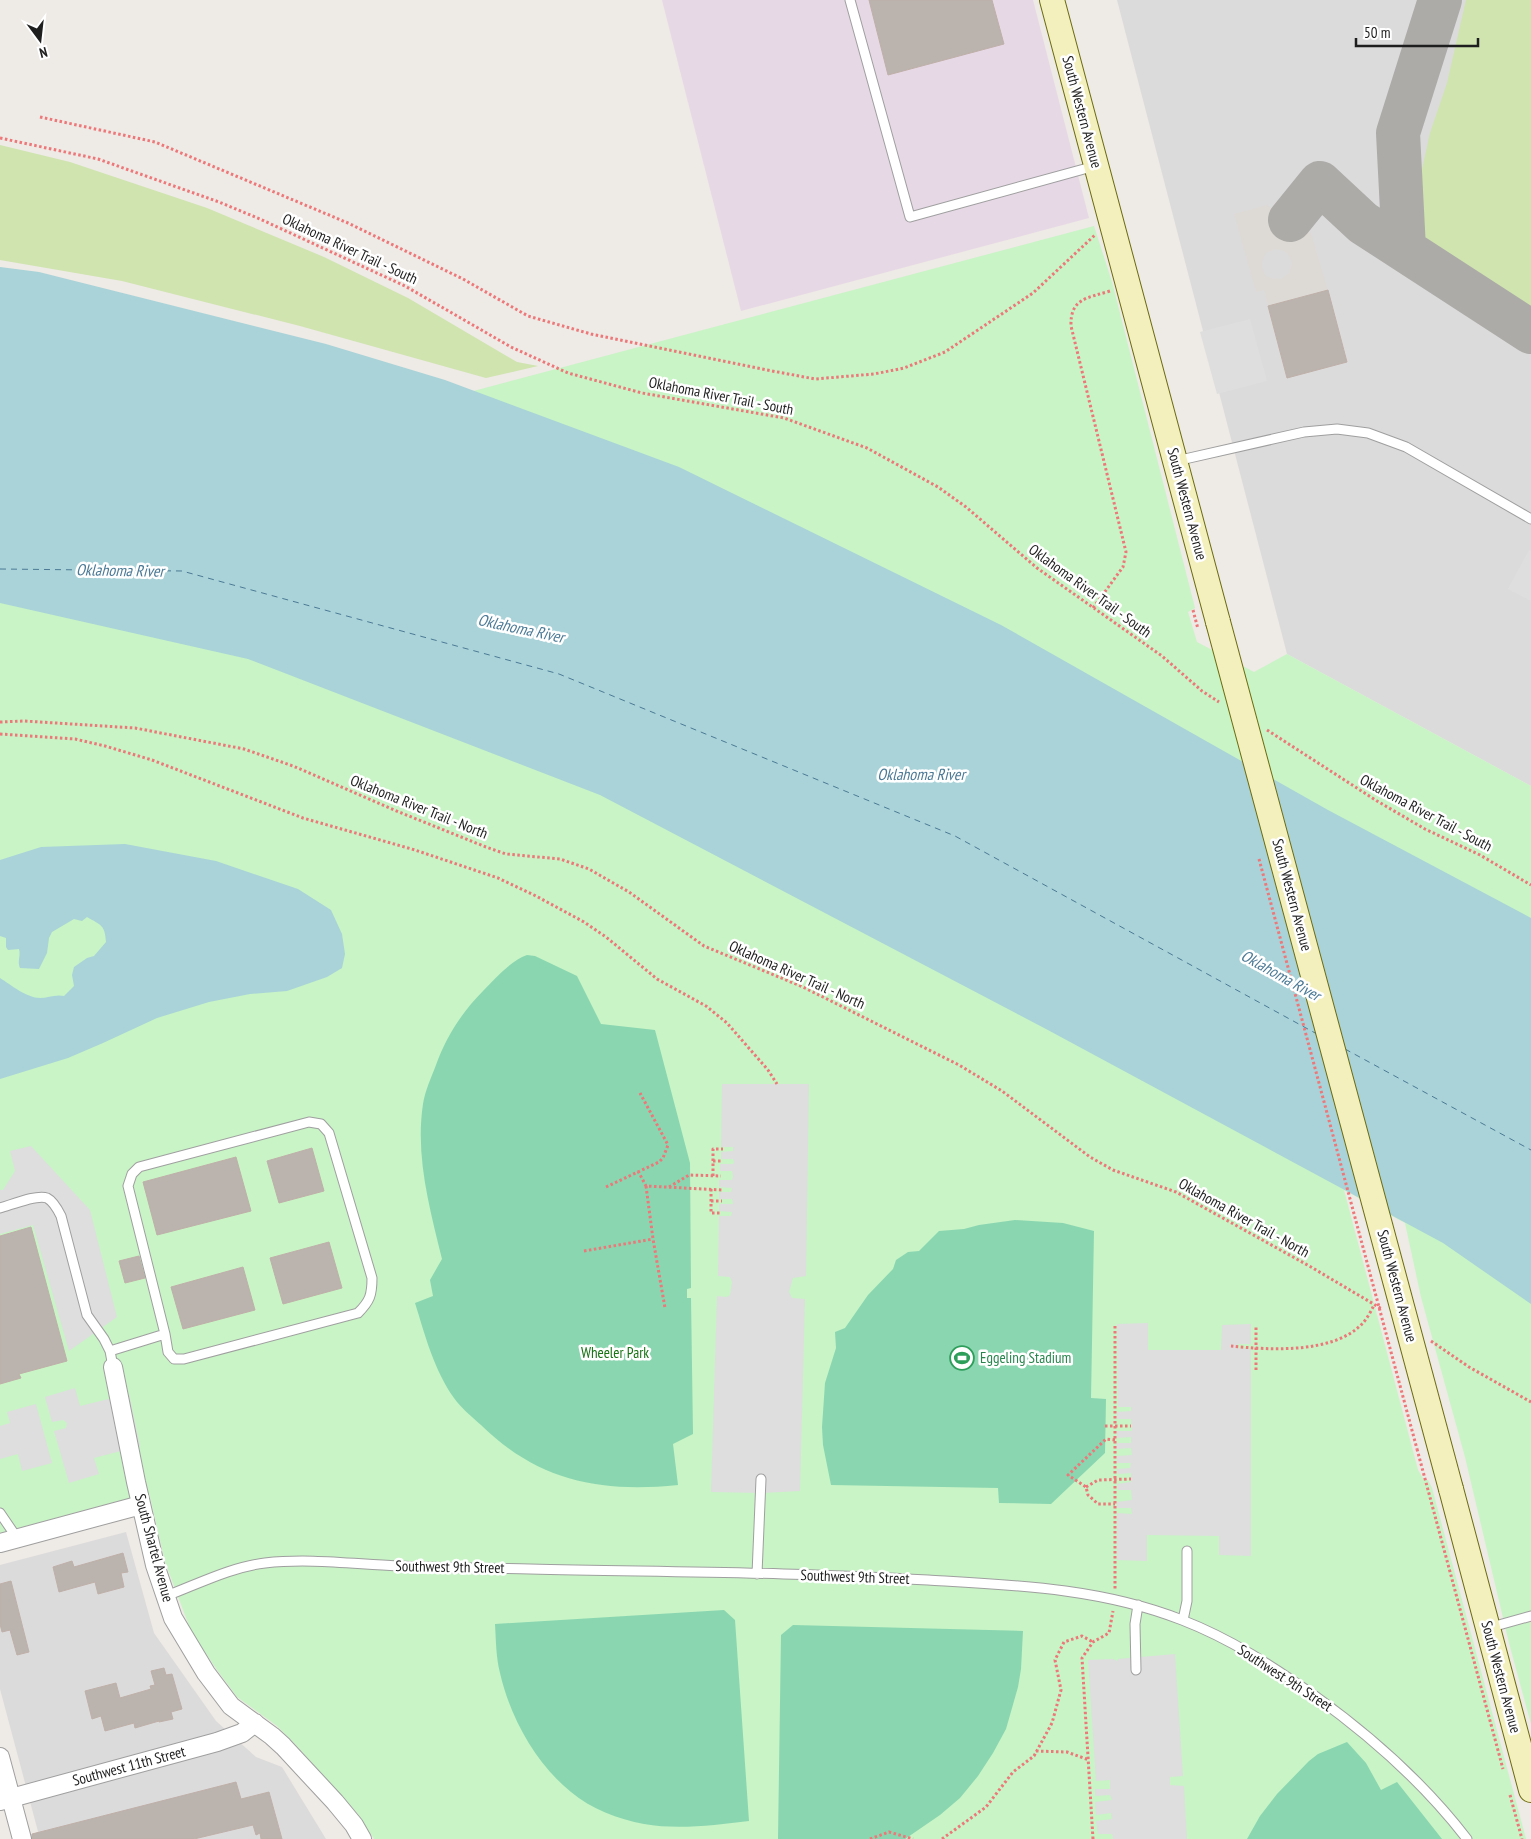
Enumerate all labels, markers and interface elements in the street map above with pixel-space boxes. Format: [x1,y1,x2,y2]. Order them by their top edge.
north arrow [15,15,65,65]
scale bar [1356,15,1478,47]
text: 50 m [1364,23,1390,42]
text: N [37,43,49,62]
street label: South Western Avenue [1058,54,1107,170]
street label: Oklahoma River Trail - South [280,209,421,288]
street label: Oklahoma River Trail - South [647,372,795,419]
street label: South Western Avenue [1163,446,1212,562]
street label: Oklahoma River Trail - South [1025,540,1155,641]
water label: Oklahoma River [76,559,167,581]
water label: Oklahoma River [476,609,568,647]
water label: Oklahoma River [877,764,967,784]
street label: Oklahoma River Trail - North [348,770,491,843]
street label: Oklahoma River Trail - South [1357,770,1496,855]
street label: South Western Avenue [1268,837,1317,953]
street label: Oklahoma River Trail - North [726,936,868,1013]
water label: Oklahoma River [1238,945,1326,1006]
street label: Oklahoma River Trail - North [1176,1174,1313,1261]
street label: South Western Avenue [1373,1228,1422,1344]
park label: Wheeler Park [581,1343,649,1362]
sports icon: Eggeling Stadium [949,1345,975,1371]
place label: Eggeling Stadium [980,1348,1071,1367]
street label: South Shartel Avenue [131,1492,178,1604]
street label: Southwest 9th Street [395,1556,505,1577]
street label: Southwest 9th Street [800,1565,910,1588]
street label: South Western Avenue [1477,1619,1526,1735]
street label: Southwest 9th Street [1234,1640,1336,1715]
street label: Southwest 11th Street [70,1741,187,1790]

